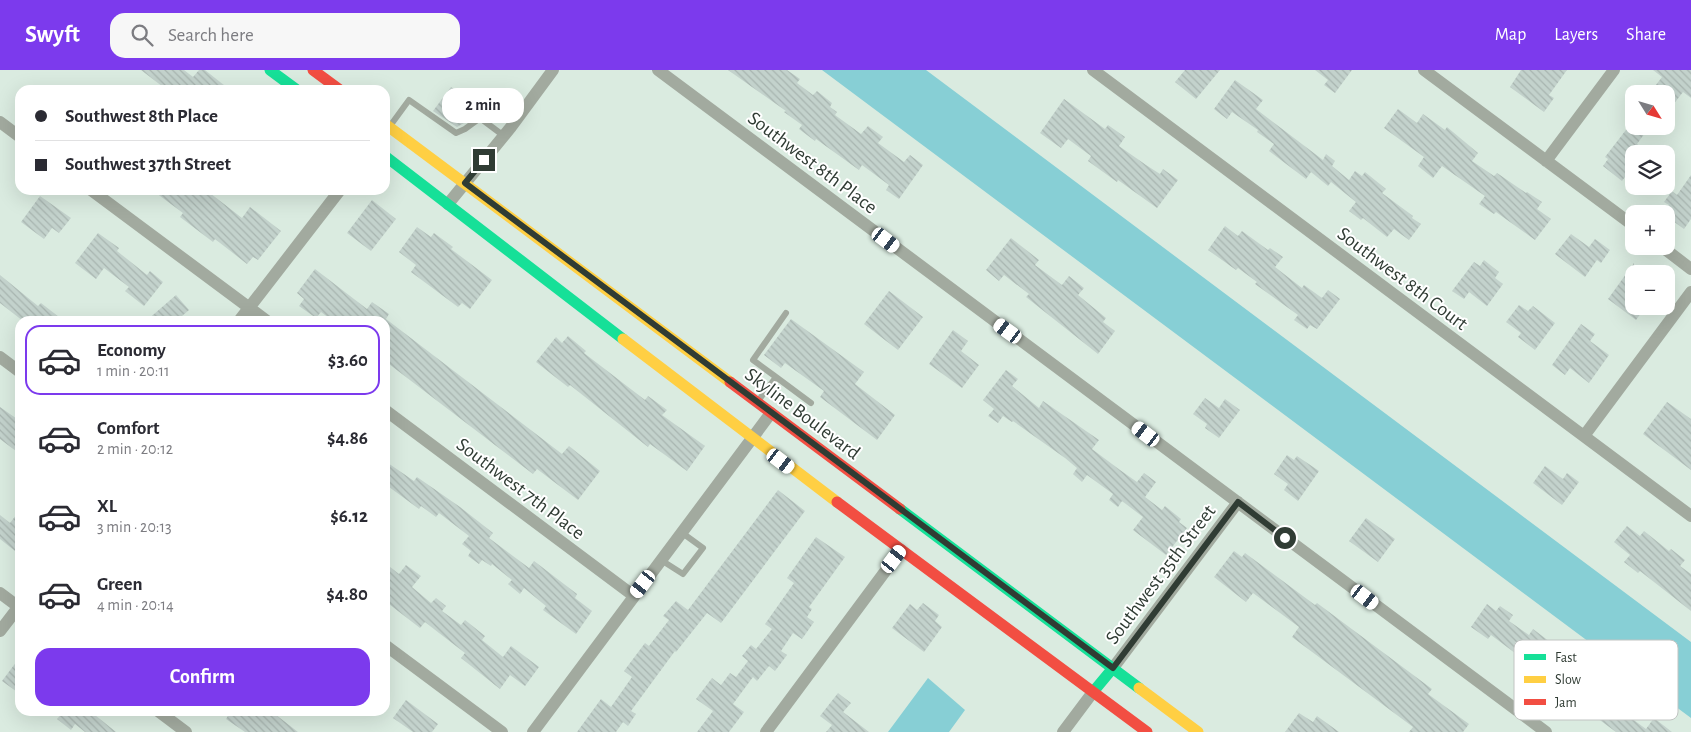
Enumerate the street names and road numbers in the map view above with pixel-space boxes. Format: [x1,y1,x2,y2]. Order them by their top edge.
street label: Southwest 8th Place [744,108,881,218]
street label: Southwest 8th Court [1334,224,1472,334]
street label: Skyline Boulevard [741,364,864,463]
street label: Southwest 7th Place [453,434,588,543]
street label: Southwest 35th Street [1102,501,1220,648]

